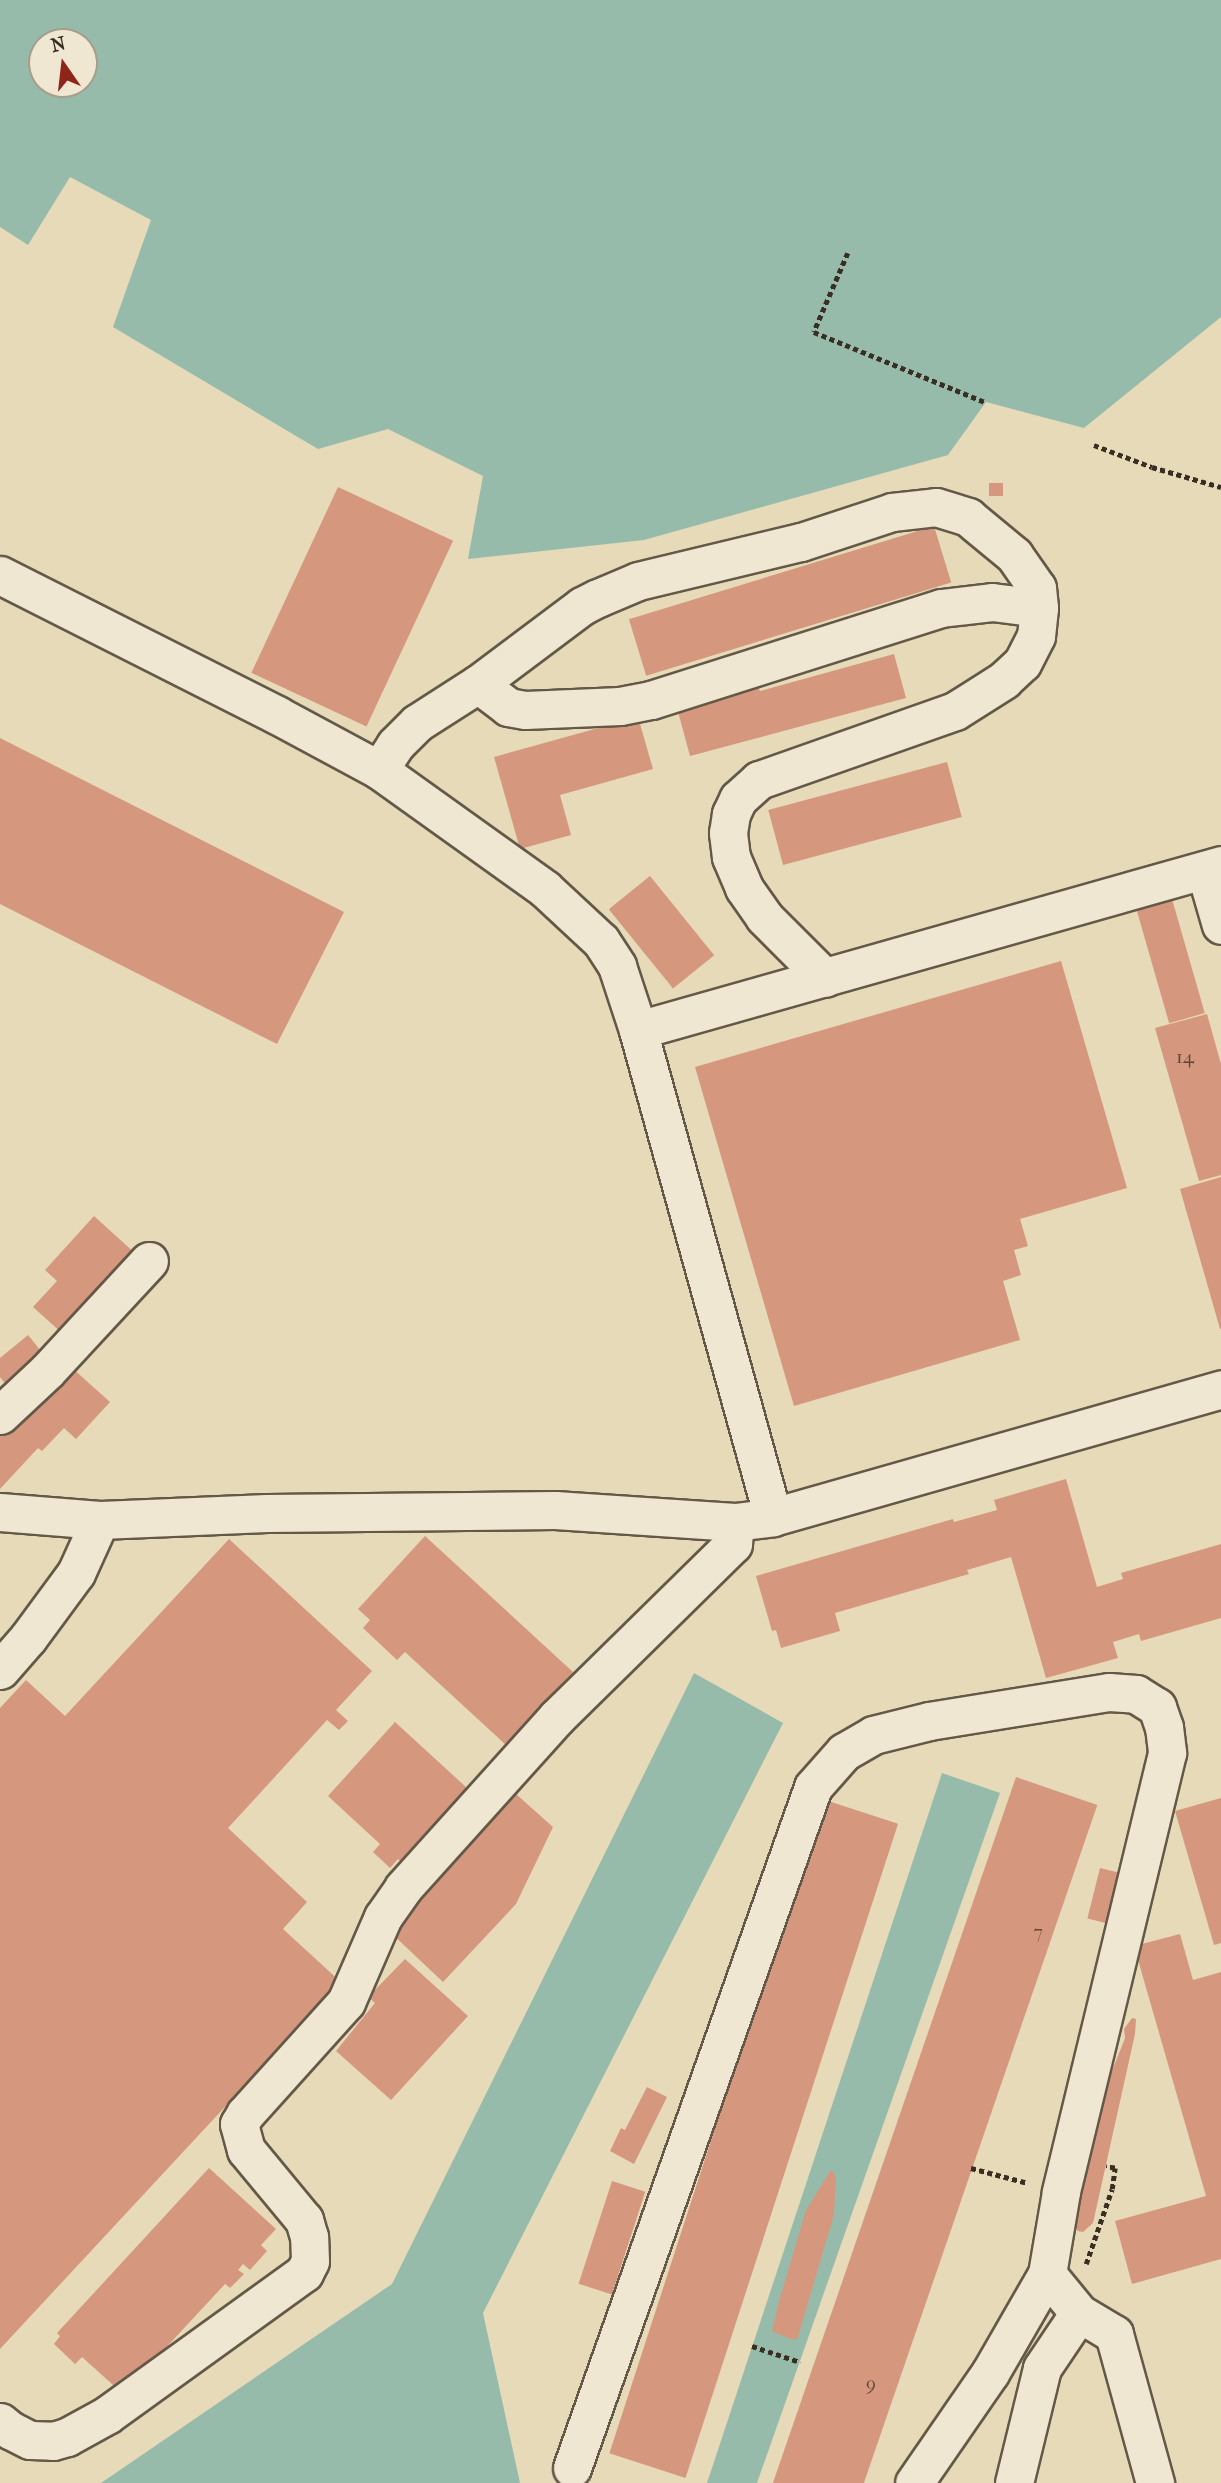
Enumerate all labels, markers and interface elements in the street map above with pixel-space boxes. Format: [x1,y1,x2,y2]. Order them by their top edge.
north arrow [28,28,98,98]
text: N [49,32,68,57]
house number: 14 [1176,1047,1194,1069]
house number: 7 [1033,1922,1043,1944]
house number: 9 [866,2374,876,2396]

